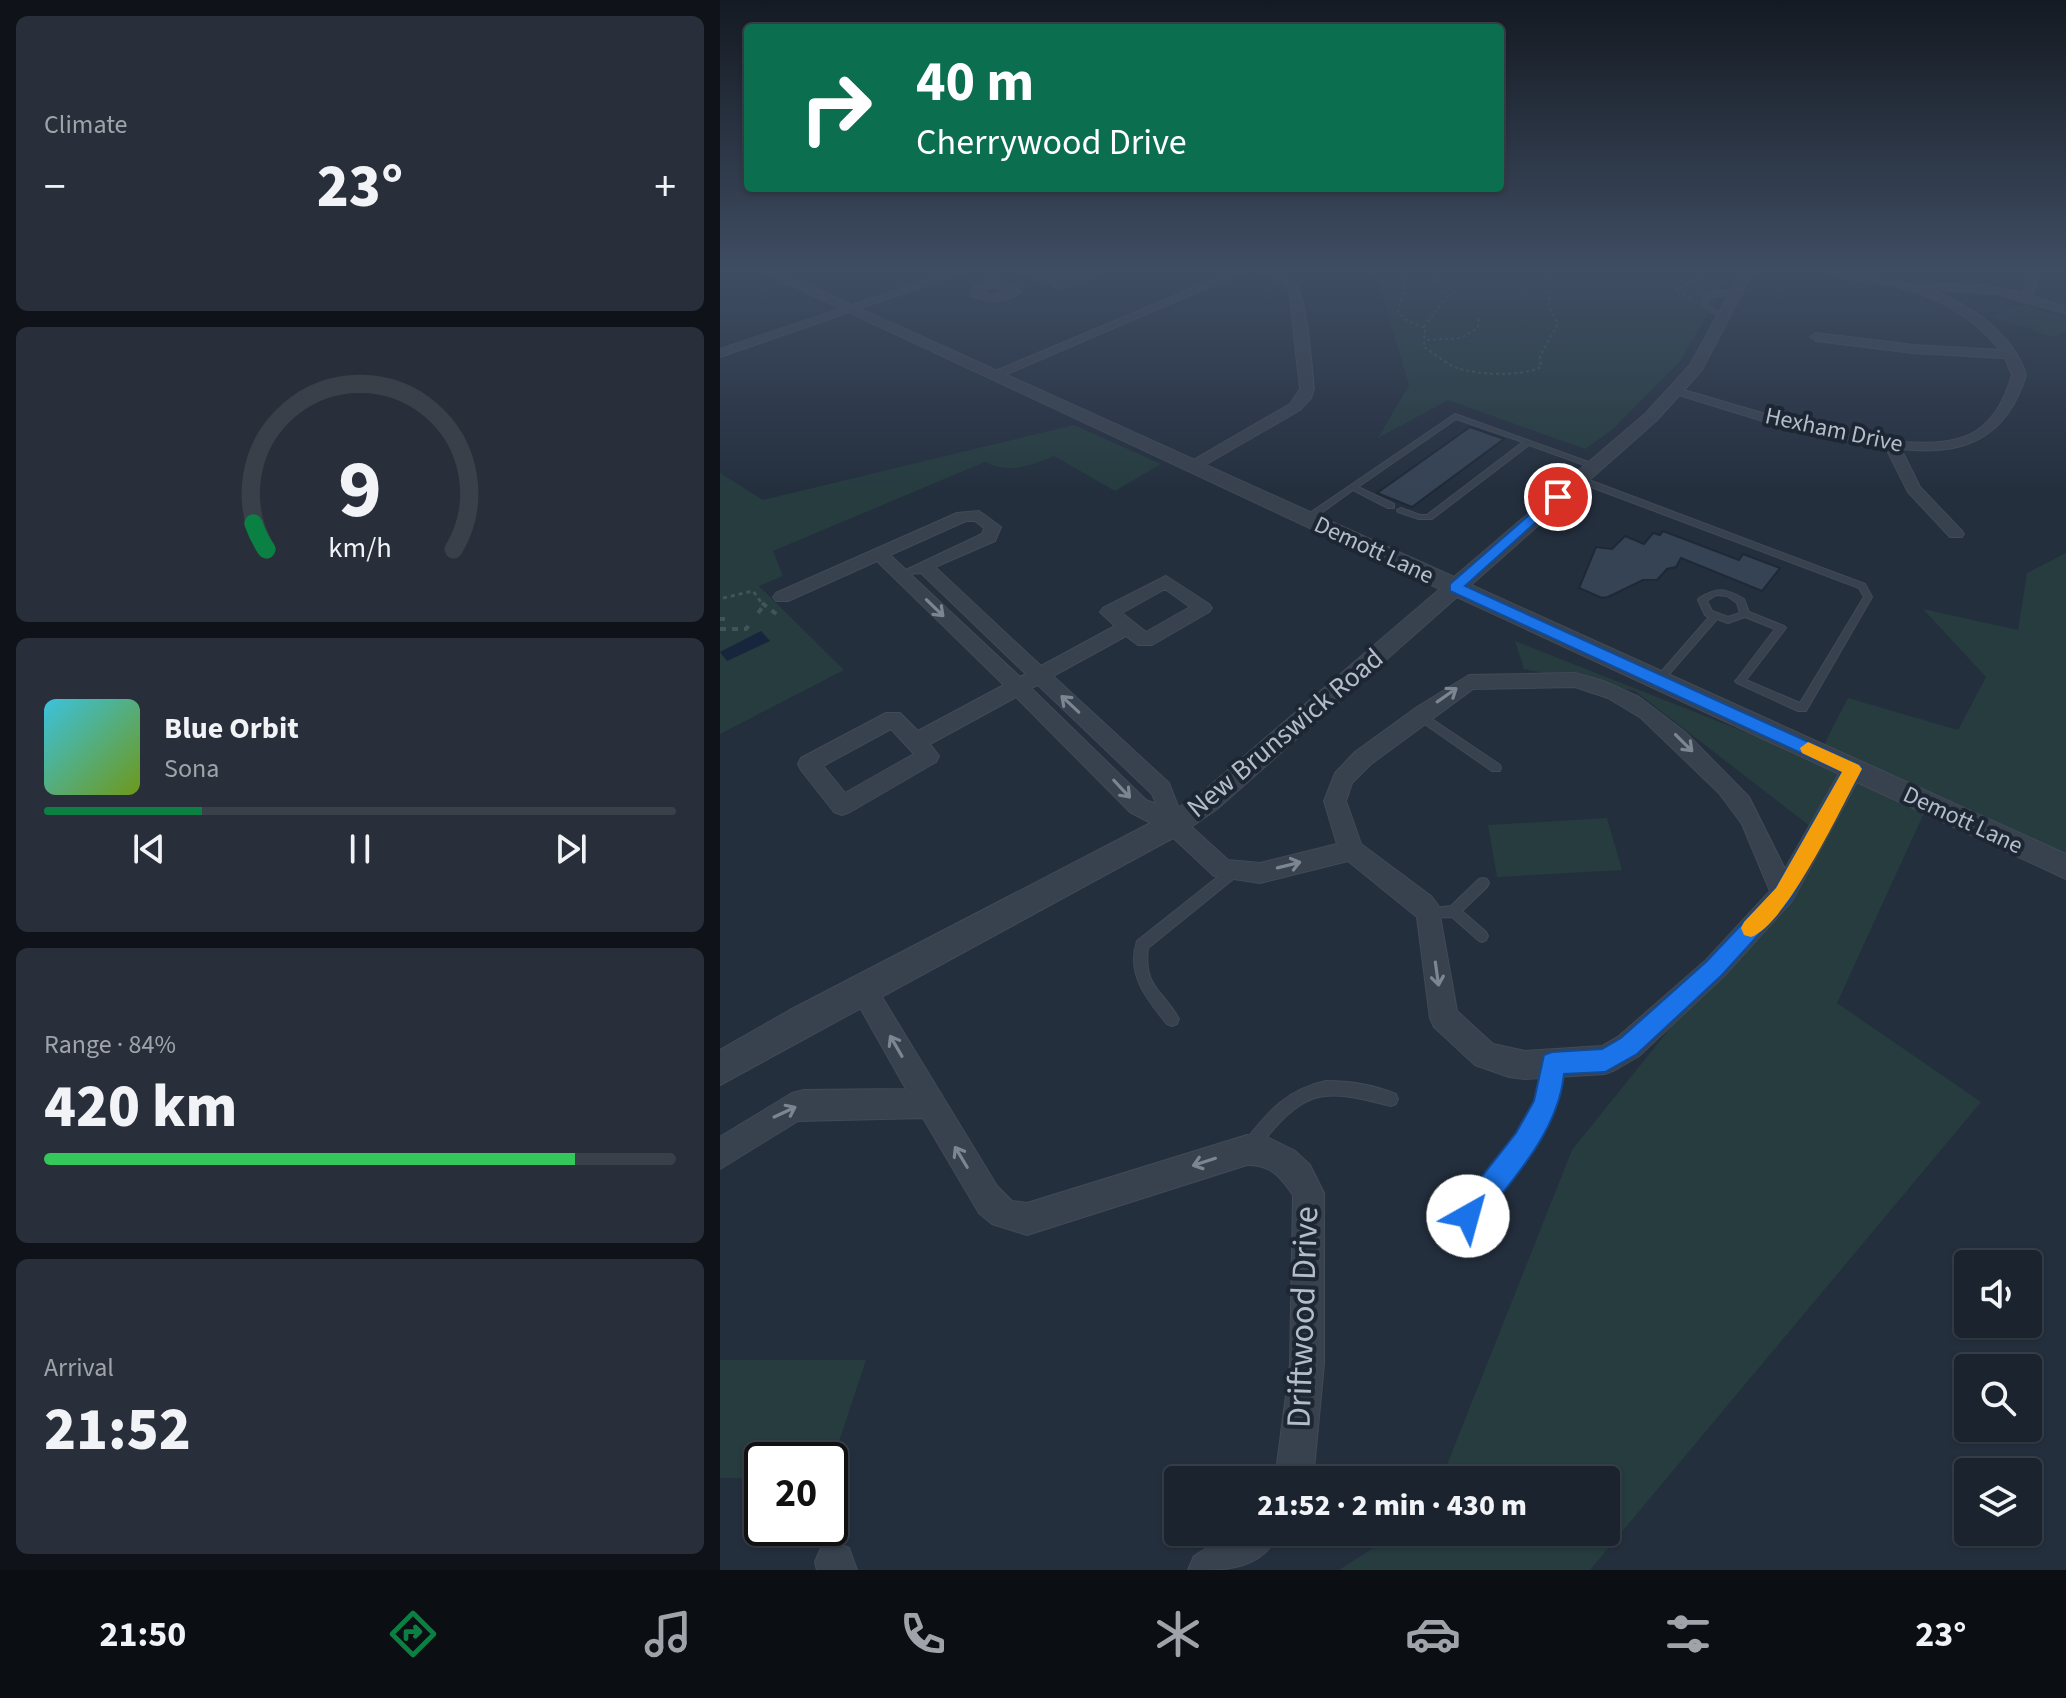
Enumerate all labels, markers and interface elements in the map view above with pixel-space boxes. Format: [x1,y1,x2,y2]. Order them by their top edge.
text: 40 m [916,43,1034,122]
icon: right [784,56,888,160]
text: Climate [44,106,128,143]
text: Cherrywood Drive [916,117,1187,168]
text: 23° [317,145,403,230]
text: − [44,156,66,219]
text: + [654,156,676,219]
street label: Hexham Drive [1762,398,1906,462]
text: 9 [338,431,382,549]
pin [1524,463,1592,531]
icon: arrive [1536,475,1580,519]
street label: Demott Lane [1308,507,1440,593]
text: km/h [328,528,392,568]
one-way arrow [925,599,945,618]
street label: New Brunswick Road [1178,639,1392,827]
one-way arrow [1436,687,1458,703]
one-way arrow [1060,695,1080,714]
text: Blue Orbit [164,707,299,750]
one-way arrow [1674,733,1693,752]
text: Sona [164,750,219,787]
street label: Demott Lane [1897,777,2029,863]
one-way arrow [1112,779,1131,798]
icon: previous [127,827,171,871]
icon: pause [338,827,382,871]
icon: next [549,827,593,871]
one-way arrow [1275,857,1301,872]
one-way arrow [1430,960,1445,986]
text: Range · 84% [44,1026,176,1063]
one-way arrow [888,1034,903,1058]
text: 420 km [44,1065,237,1150]
one-way arrow [773,1104,797,1119]
one-way arrow [953,1146,969,1169]
one-way arrow [1192,1156,1217,1171]
position arrow [1426,1174,1510,1258]
street label: Driftwood Drive [1275,1205,1331,1429]
map controls [1954,1250,2042,1546]
button: sound [1954,1250,2042,1338]
text: Arrival [44,1349,114,1386]
button: search [1954,1354,2042,1442]
text: 21:52 [44,1388,191,1473]
speed limit sign: 20 [744,1442,848,1546]
button: layers [1954,1458,2042,1546]
text: 21:52 · 2 min · 430 m [1257,1484,1527,1527]
icon: directions [385,1606,441,1662]
icon: music [640,1606,696,1662]
icon: phone [895,1606,951,1662]
icon: climate [1150,1606,1206,1662]
icon: car [1405,1606,1461,1662]
icon: filters [1660,1606,1716,1662]
text: 21:50 [100,1609,186,1660]
text: 23° [1915,1609,1967,1660]

